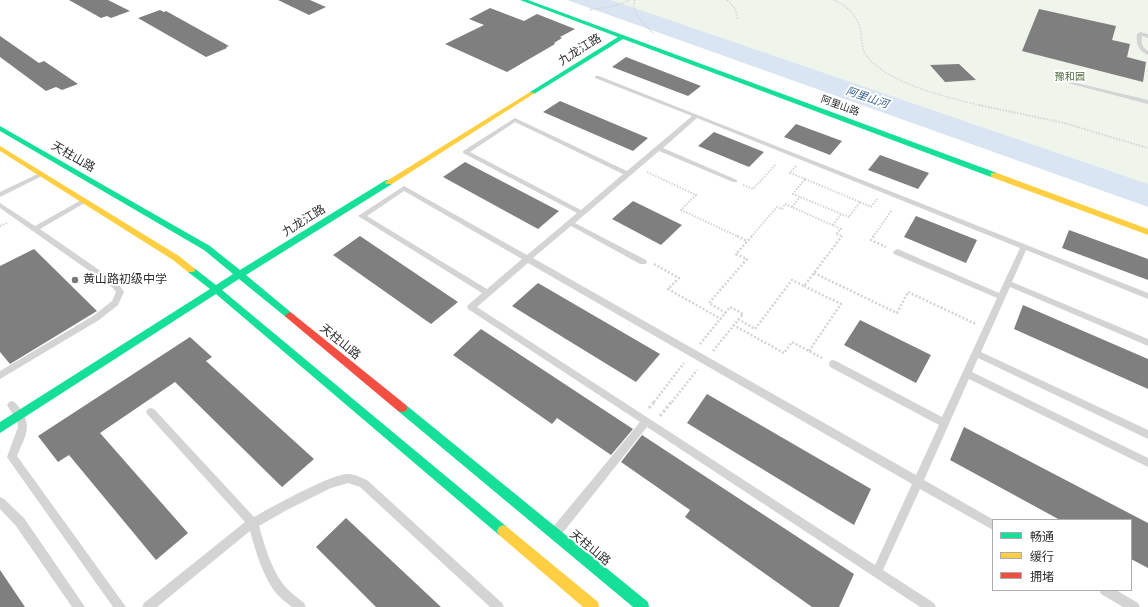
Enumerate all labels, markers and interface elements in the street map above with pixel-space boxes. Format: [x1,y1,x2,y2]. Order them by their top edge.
street label: 九龙江路 [556,31,604,69]
park label: 豫和园 [1055,71,1085,83]
water label: 阿里山河 [844,85,890,111]
street label: 阿里山路 [819,94,861,118]
street label: 天柱山路 [49,139,97,175]
street label: 九龙江路 [280,202,328,240]
place label: 黄山路初级中学 [83,273,167,287]
marker: 黄山路初级中学 [70,275,80,285]
street label: 天柱山路 [317,321,363,363]
legend [992,519,1132,591]
street label: 天柱山路 [567,527,613,569]
text: 畅通 [1030,530,1054,544]
text: 缓行 [1030,550,1054,564]
text: 拥堵 [1030,570,1054,584]

